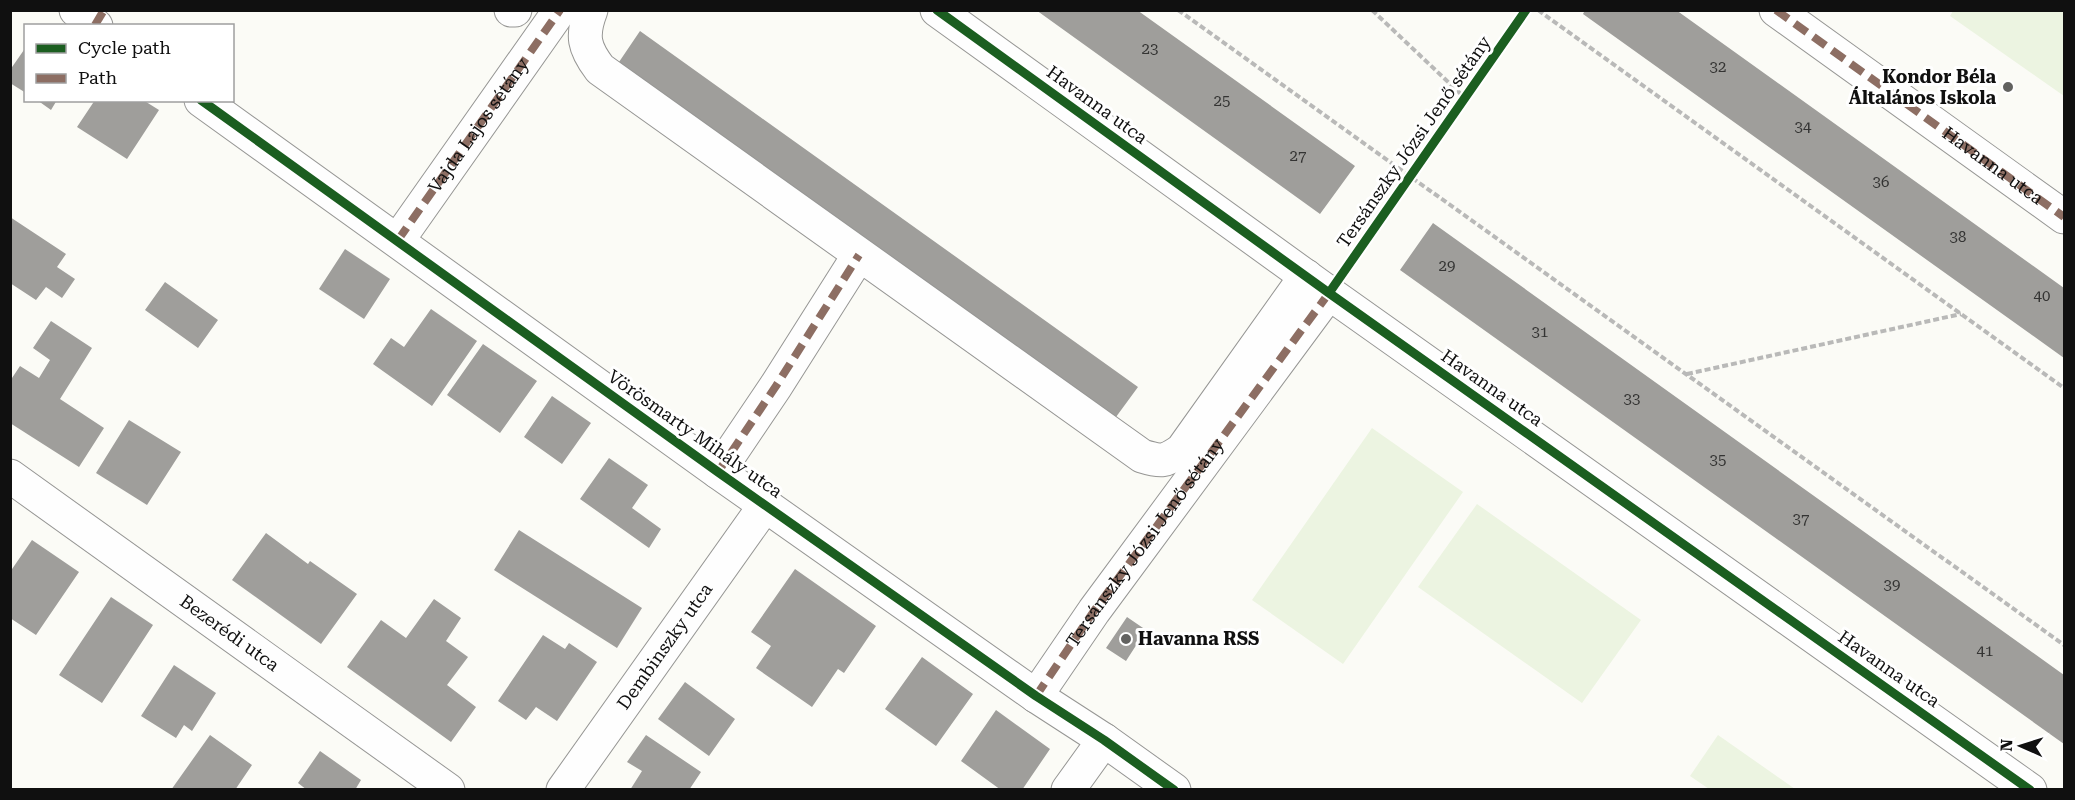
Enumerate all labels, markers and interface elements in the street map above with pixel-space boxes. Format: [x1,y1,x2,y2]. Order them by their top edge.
legend [24,24,234,102]
street label: Tersánszky Józsi Jenő sétány [1332,32,1495,252]
text: Cycle path [78,37,171,58]
house number: 23 [1142,40,1158,58]
street label: Vajda Lajos sétány [424,54,533,197]
house number: 32 [1710,58,1726,76]
street label: Havanna utca [1043,61,1152,148]
place label: Kondor Béla Általános Iskola [1849,66,1996,108]
text: Path [78,67,117,88]
marker: Kondor Béla Általános Iskola [2001,80,2015,94]
house number: 25 [1214,92,1230,110]
house number: 34 [1795,118,1812,136]
street label: Havanna utca [1939,122,2048,209]
house number: 27 [1290,147,1306,165]
house number: 36 [1873,173,1889,191]
house number: 38 [1950,228,1966,246]
house number: 29 [1439,257,1455,275]
house number: 40 [2034,287,2050,305]
house number: 31 [1532,323,1548,341]
street label: Havanna utca [1437,345,1547,430]
street label: Vörösmarty Mihály utca [604,365,787,502]
house number: 33 [1624,390,1640,408]
street label: Tersánszky Józsi Jenő sétány [1061,434,1228,651]
house number: 35 [1710,451,1726,469]
house number: 37 [1793,510,1809,528]
house number: 39 [1884,576,1900,594]
street label: Dembinszky utca [613,579,717,713]
street label: Bezerédi utca [176,590,284,676]
street label: Havanna utca [1834,626,1944,711]
place label: Havanna RSS [1138,628,1259,649]
marker: Havanna RSS [1119,632,1133,646]
house number: 41 [1977,642,1993,660]
north arrow [1991,716,2051,776]
text: N [1997,739,2016,752]

